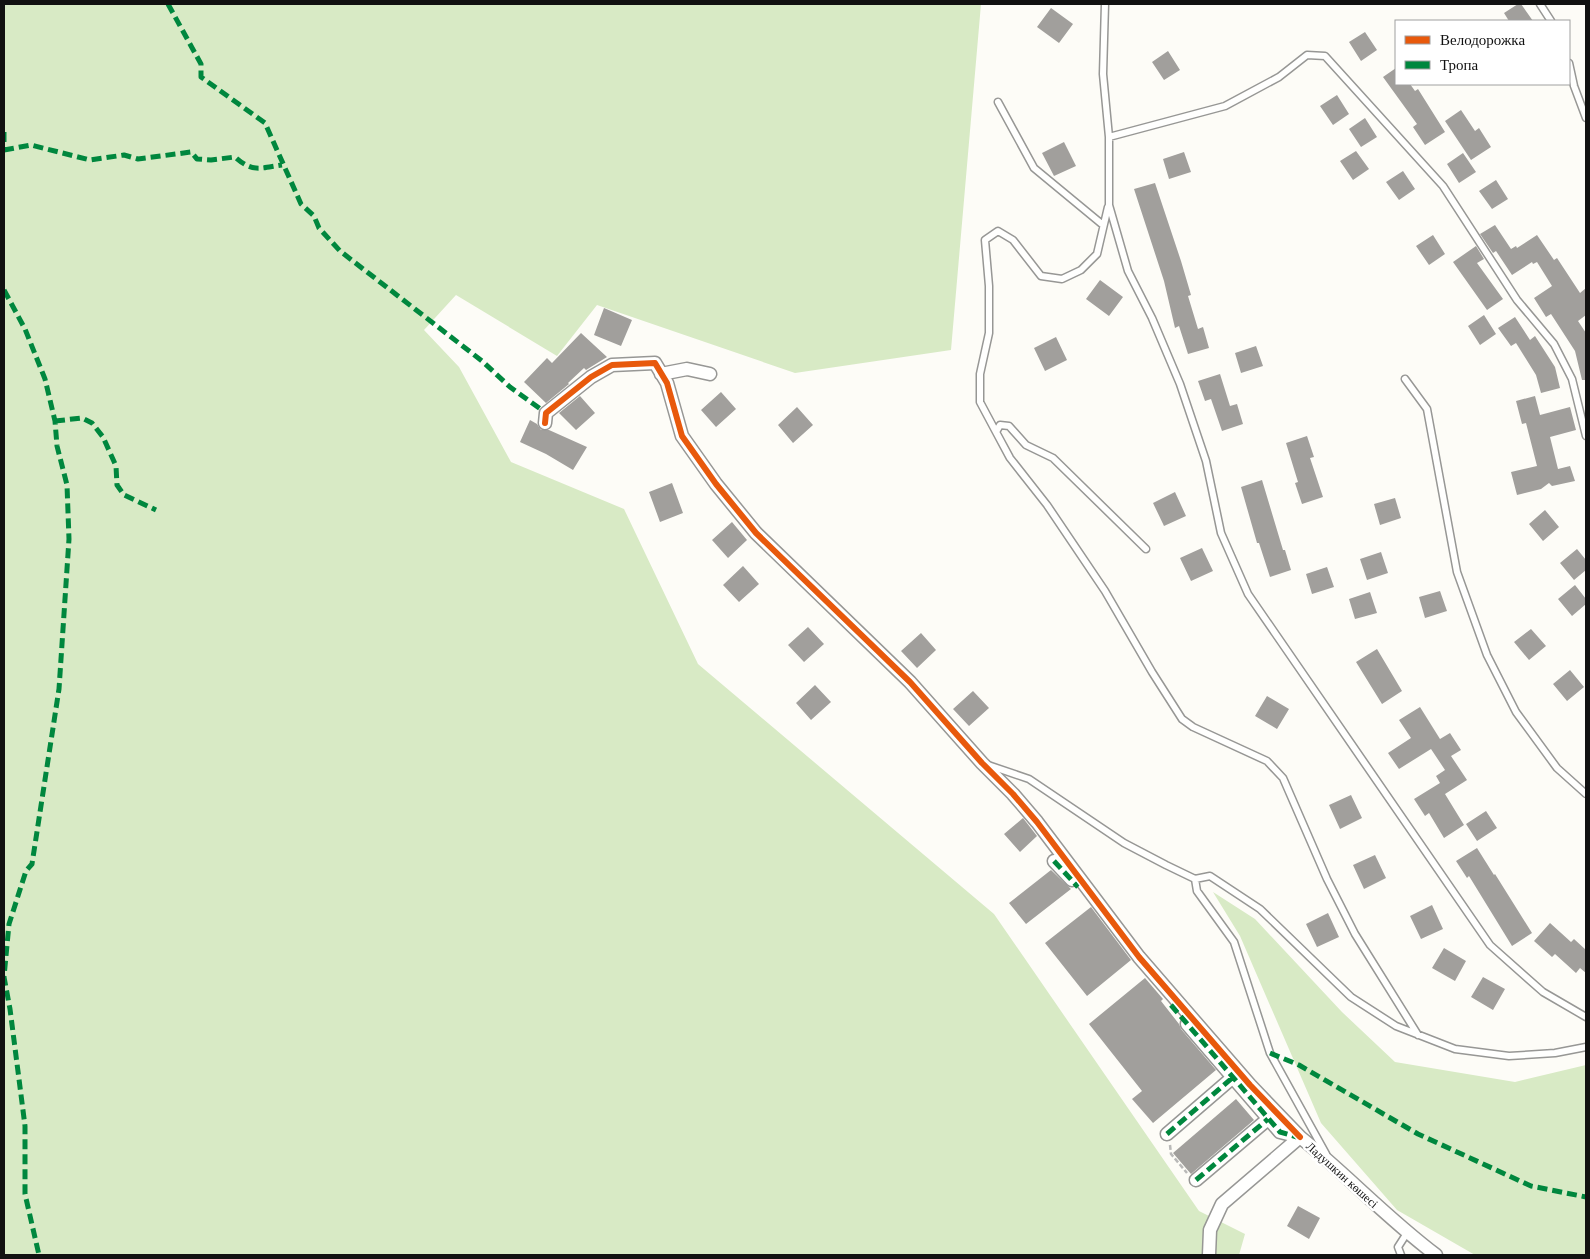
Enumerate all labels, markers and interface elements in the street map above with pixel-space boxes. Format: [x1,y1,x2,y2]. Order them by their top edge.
legend [1395,20,1570,85]
text: Велодорожка [1440,32,1525,48]
text: Тропа [1440,57,1479,73]
street label: Ладушкин көшесі [1303,1139,1381,1211]

